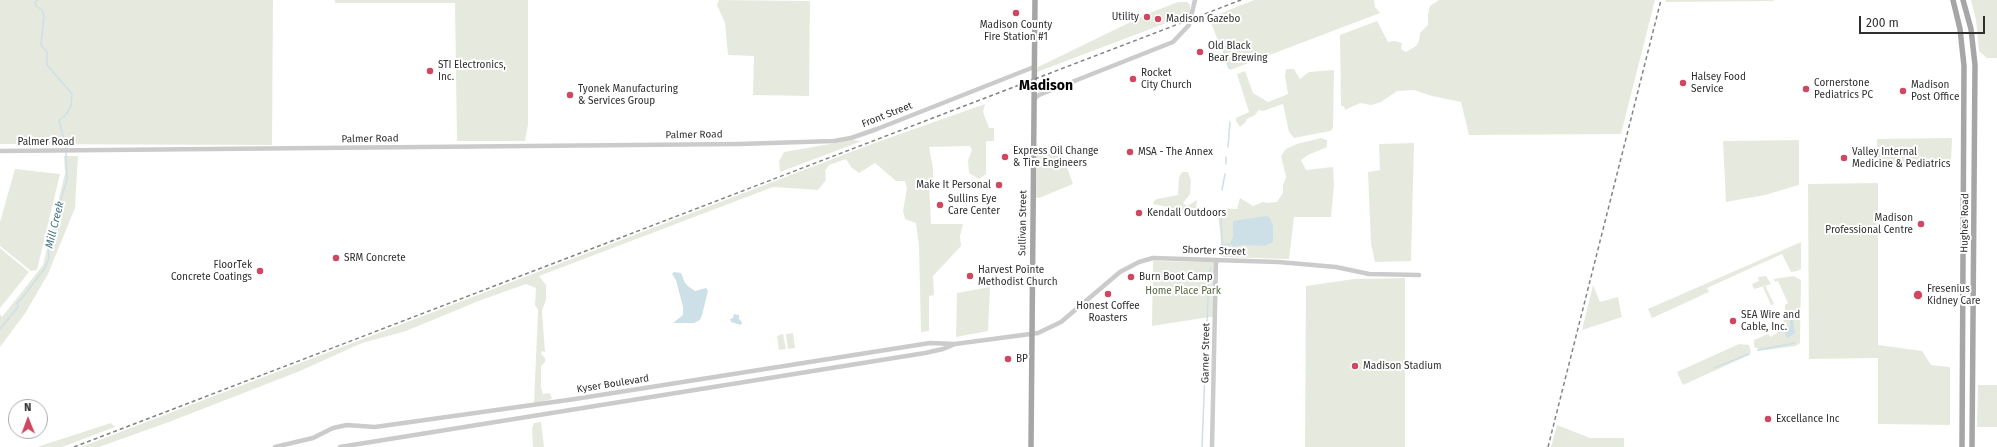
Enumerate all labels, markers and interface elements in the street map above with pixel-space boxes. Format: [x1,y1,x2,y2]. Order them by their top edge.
marker: Madison County Fire Station #1 [1011,8,1021,18]
scale bar [1861,8,1987,34]
place label: Utility [1112,11,1139,23]
marker: Utility [1142,12,1152,22]
place label: Madison Gazebo [1166,13,1240,25]
marker: Madison Gazebo [1153,14,1163,24]
text: 200 m [1866,16,1899,30]
place label: Madison County Fire Station #1 [980,19,1052,42]
place label: Old Black Bear Brewing [1208,40,1268,64]
marker: Old Black Bear Brewing [1195,47,1205,57]
place label: STI Electronics, Inc. [438,59,506,82]
marker: STI Electronics, Inc. [425,66,435,76]
place label: Rocket City Church [1141,67,1192,90]
place label: Halsey Food Service [1691,71,1746,94]
marker: Rocket City Church [1128,74,1138,84]
place label: Cornerstone Pediatrics PC [1814,77,1873,100]
district label: Madison [1019,78,1073,94]
marker: Halsey Food Service [1678,78,1688,88]
place label: Madison Post Office [1911,79,1959,102]
place label: Tyonek Manufacturing & Services Group [578,83,678,106]
marker: Cornerstone Pediatrics PC [1801,84,1811,94]
marker: Madison Post Office [1898,86,1908,96]
marker: Tyonek Manufacturing & Services Group [565,90,575,100]
street label: Front Street [860,100,914,130]
street label: Palmer Road [665,129,723,141]
street label: Palmer Road [341,133,399,145]
street label: Palmer Road [17,136,75,148]
place label: Express Oil Change & Tire Engineers [1013,145,1099,168]
place label: MSA - The Annex [1138,146,1213,158]
place label: Valley Internal Medicine & Pediatrics [1852,146,1950,170]
marker: MSA - The Annex [1125,147,1135,157]
marker: Express Oil Change & Tire Engineers [1000,152,1010,162]
marker: Valley Internal Medicine & Pediatrics [1839,153,1849,163]
place label: Make It Personal [916,179,991,191]
marker: Make It Personal [994,180,1004,190]
street label: Sullivan Street [1016,190,1030,256]
place label: Sullins Eye Care Center [948,193,1000,216]
street label: Hughes Road [1958,193,1972,253]
water label: Mill Creek [43,200,67,250]
marker: Sullins Eye Care Center [935,200,945,210]
place label: Kendall Outdoors [1147,207,1226,219]
marker: Kendall Outdoors [1134,208,1144,218]
place label: Madison Professional Centre [1825,212,1913,236]
marker: Madison Professional Centre [1916,219,1926,229]
street label: Shorter Street [1182,244,1246,258]
place label: SRM Concrete [344,252,406,264]
marker: SRM Concrete [331,253,341,263]
place label: FloorTek Concrete Coatings [171,259,252,282]
place label: Harvest Pointe Methodist Church [978,264,1058,288]
marker: FloorTek Concrete Coatings [255,266,265,276]
marker: Harvest Pointe Methodist Church [965,271,975,281]
place label: Burn Boot Camp [1139,271,1213,283]
marker: Burn Boot Camp [1126,272,1136,282]
place label: Fresenius Kidney Care [1927,283,1980,306]
park label: Home Place Park [1145,285,1221,297]
marker: Honest Coffee Roasters [1103,289,1113,299]
marker: Fresenius Kidney Care [1912,289,1924,301]
place label: Honest Coffee Roasters [1076,300,1140,324]
place label: SEA Wire and Cable, Inc. [1741,309,1800,332]
marker: SEA Wire and Cable, Inc. [1728,316,1738,326]
street label: Garner Street [1199,323,1213,383]
place label: BP [1016,353,1028,365]
marker: BP [1003,354,1013,364]
place label: Madison Stadium [1363,360,1442,372]
marker: Madison Stadium [1350,361,1360,371]
street label: Kyser Boulevard [576,372,650,396]
north arrow [8,399,48,439]
text: N [24,401,32,414]
place label: Excellance Inc [1776,413,1840,425]
marker: Excellance Inc [1763,414,1773,424]

